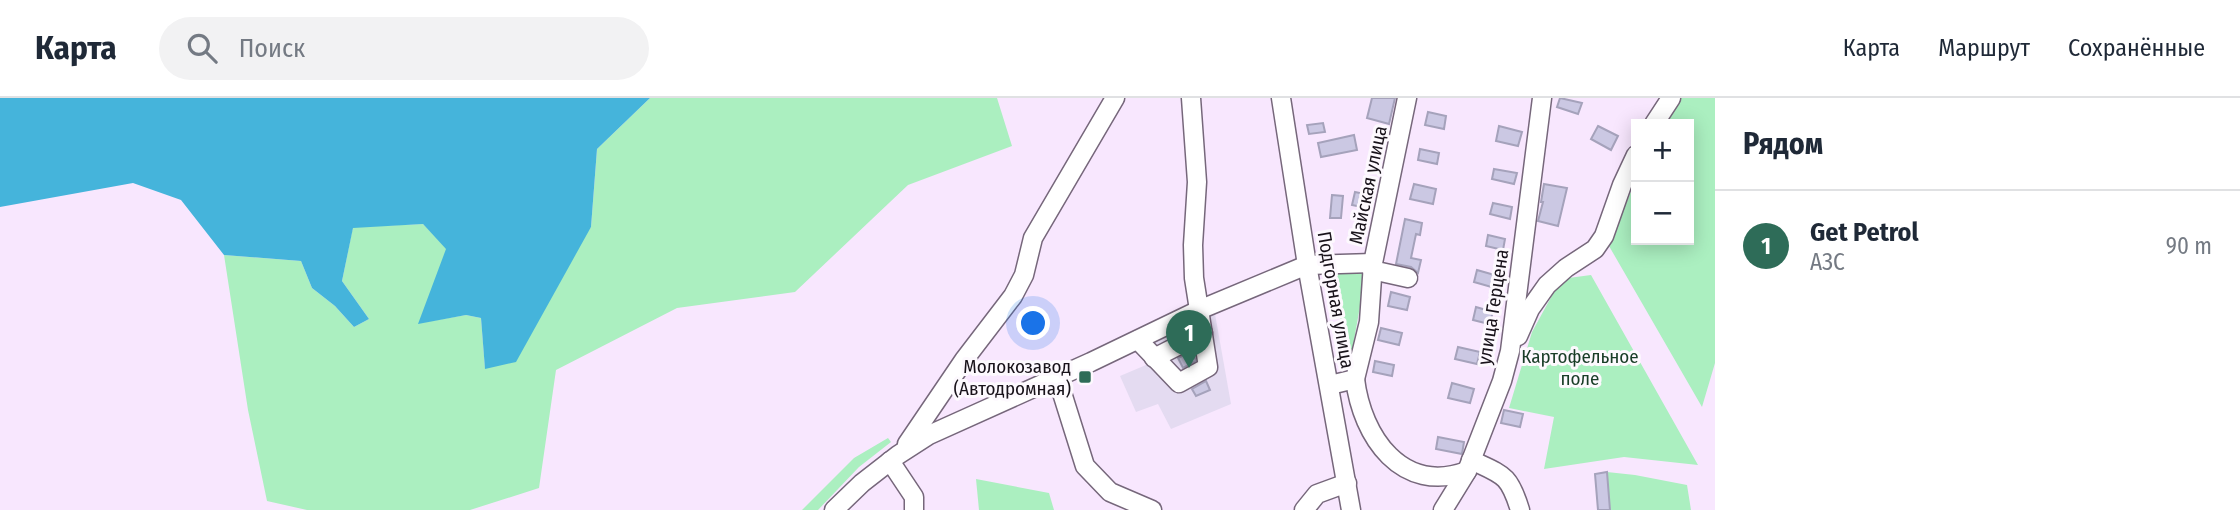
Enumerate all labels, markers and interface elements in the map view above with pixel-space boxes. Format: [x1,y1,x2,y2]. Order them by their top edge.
search box [159,17,649,80]
text: Карта [35,28,117,68]
icon: search [183,29,221,67]
text: Поиск [239,33,305,64]
text: Карта [1843,34,1900,62]
text: Маршрут [1938,34,2030,62]
text: Сохранённые [2068,34,2205,62]
map controls [1631,119,1694,245]
button: + [1631,119,1694,182]
street label: Майская улица [1344,124,1392,246]
text: Рядом [1743,126,1823,162]
button: − [1631,182,1694,245]
text: Get Petrol [1810,217,1919,248]
street label: Подгорная улица [1313,230,1359,370]
text: 1 [1761,232,1771,260]
text: 90 m [2166,232,2212,260]
street label: улица Герцена [1472,247,1514,367]
text: АЗС [1810,248,1845,276]
your location [1016,306,1050,340]
pin: 1 [1166,310,1212,368]
park label: Картофельное поле [1521,345,1639,390]
place label: Молокозавод (Автодромная) [953,355,1071,400]
marker: Молокозавод (Автодромная) [1077,369,1093,385]

